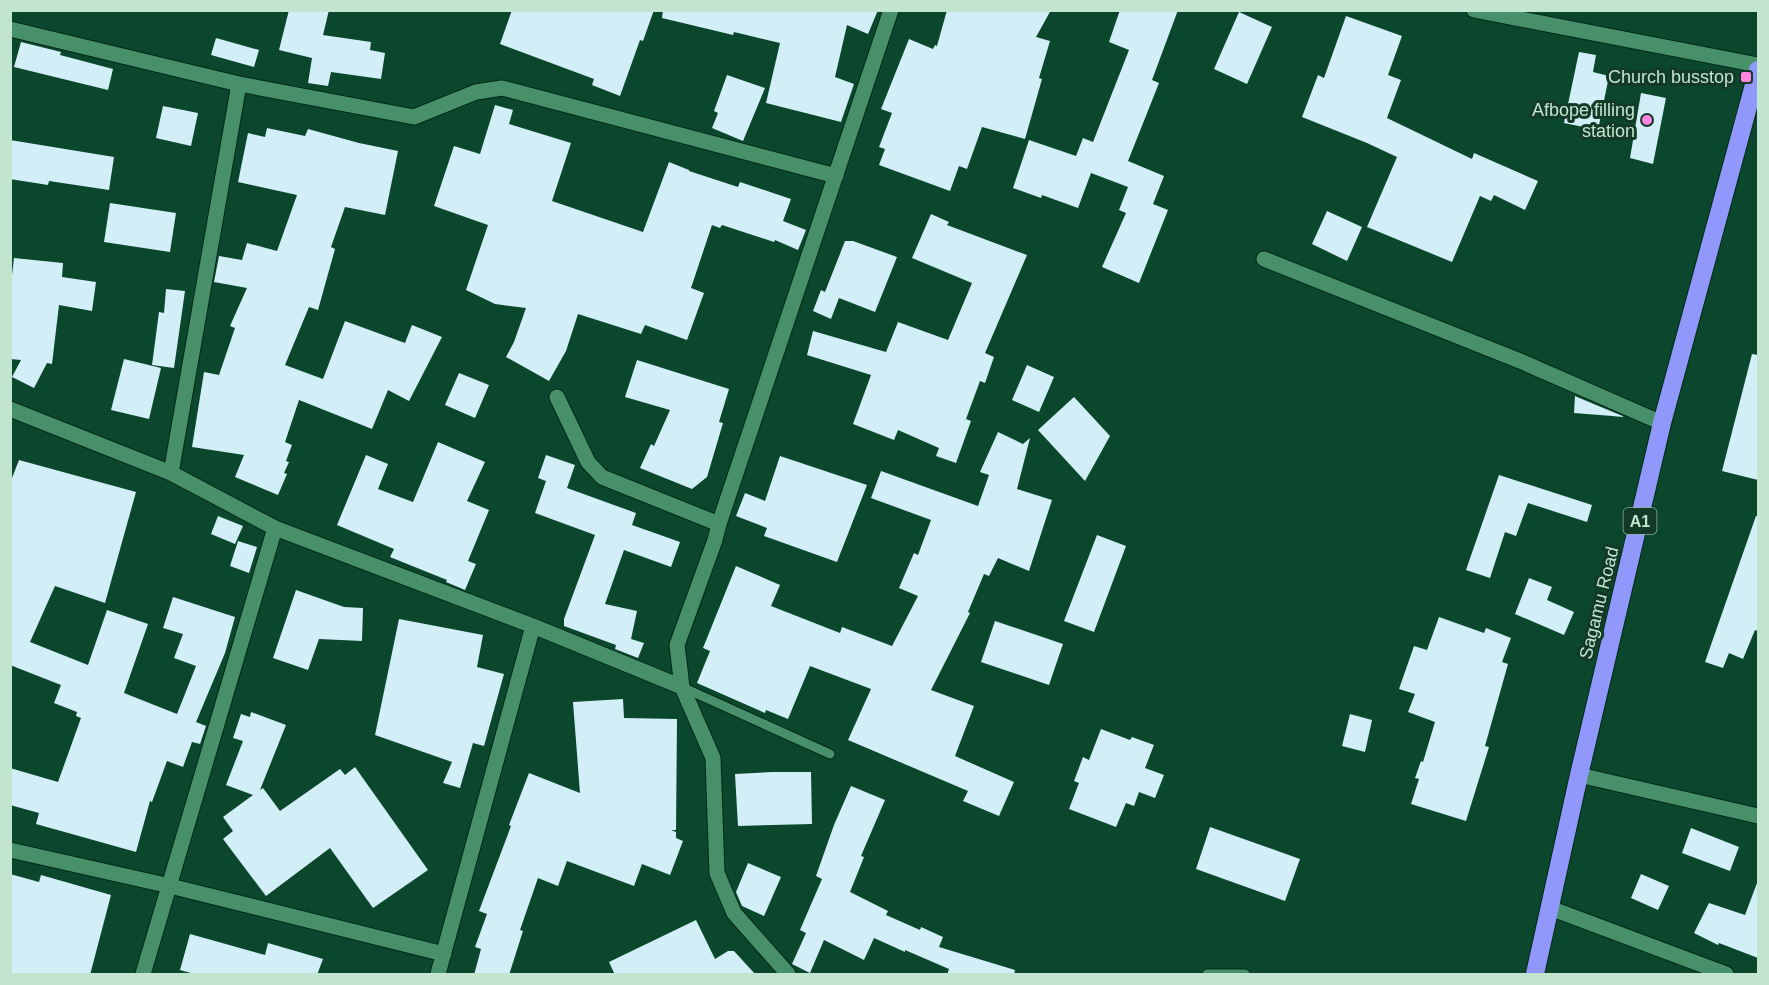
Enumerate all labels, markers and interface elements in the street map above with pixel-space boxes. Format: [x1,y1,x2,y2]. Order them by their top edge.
place label: Church busstop [1608,67,1734,87]
marker: Church busstop [1739,70,1753,84]
place label: Afbope filling station [1532,100,1635,141]
marker: Afbope filling station [1640,113,1654,127]
road number: A1 [1624,508,1656,534]
street label: Sagamu Road [1575,545,1623,661]

